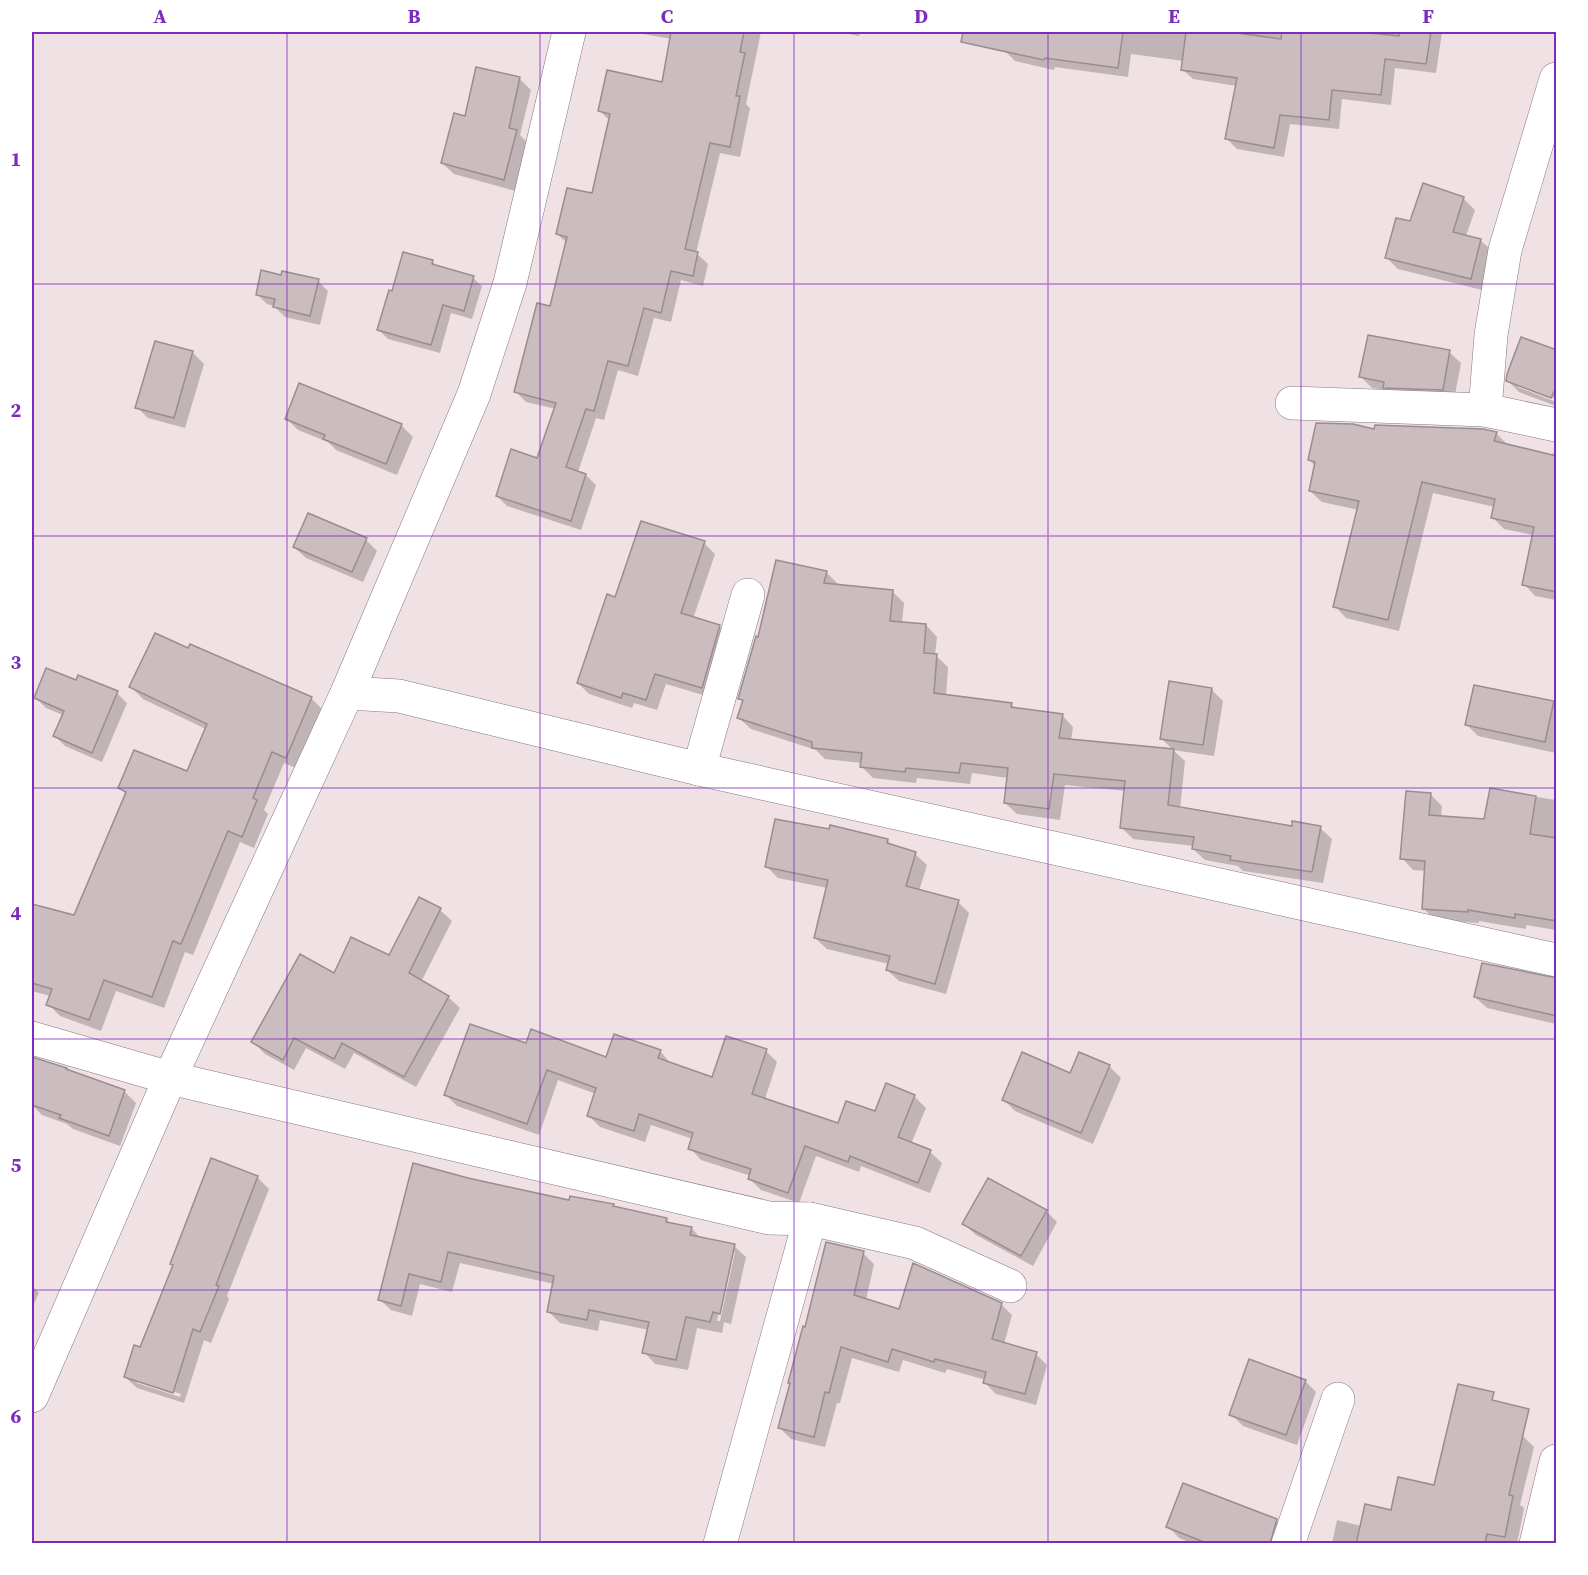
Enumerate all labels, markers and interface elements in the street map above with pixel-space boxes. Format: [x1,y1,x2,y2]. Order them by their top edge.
text: A [153,2,167,30]
text: B [407,2,421,30]
text: C [661,2,673,30]
text: D [914,2,928,30]
text: E [1168,2,1180,30]
text: F [1422,2,1434,30]
text: 1 [11,145,21,173]
text: 2 [11,396,22,424]
text: 3 [11,648,22,676]
text: 4 [11,899,22,927]
text: 5 [11,1151,22,1179]
text: 6 [11,1402,22,1430]

